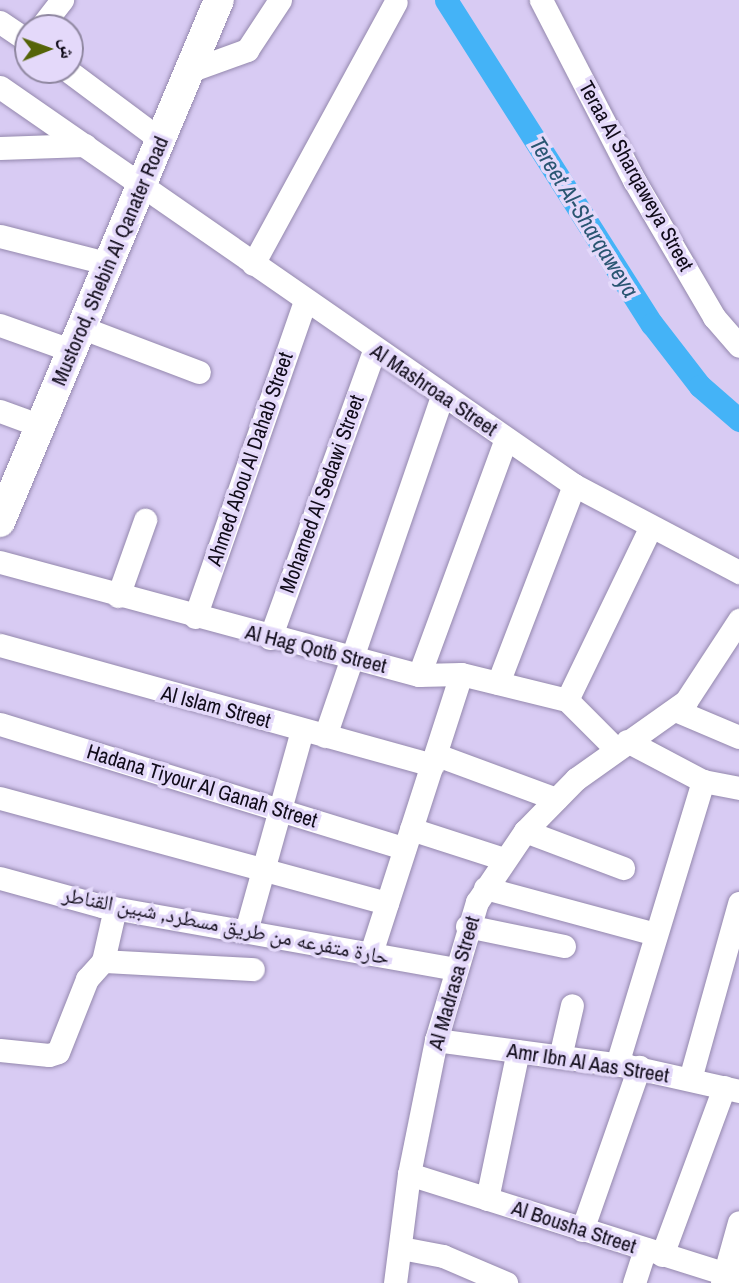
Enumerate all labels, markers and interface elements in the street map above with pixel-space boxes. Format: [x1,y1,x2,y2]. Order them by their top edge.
north arrow [14,14,84,84]
text: ش [55,38,81,59]
street label: Teraa Al Sharqaweya Street [573,76,699,276]
water label: Tereet Al-Sharqaweya [523,131,645,303]
street label: Mustorod, Shebin Al Qanater Road [46,132,174,390]
street label: Al Mashroaa Street [366,338,502,442]
street label: Ahmed Abou Al Dahab Street [201,348,299,570]
street label: Mohamed Al Sedawi Street [274,391,370,597]
street label: Al Hag Qotb Street [243,619,389,679]
street label: Al Islam Street [159,680,273,734]
street label: Hadana Tiyour Al Ganah Street [83,739,321,833]
street label: حارة متفرعه من طريق مسطرد, شبين القناطر [60,882,392,970]
street label: Al Madrasa Street [423,913,485,1053]
street label: Amr Ibn Al Aas Street [504,1038,672,1088]
street label: Al Bousha Street [509,1195,639,1259]

